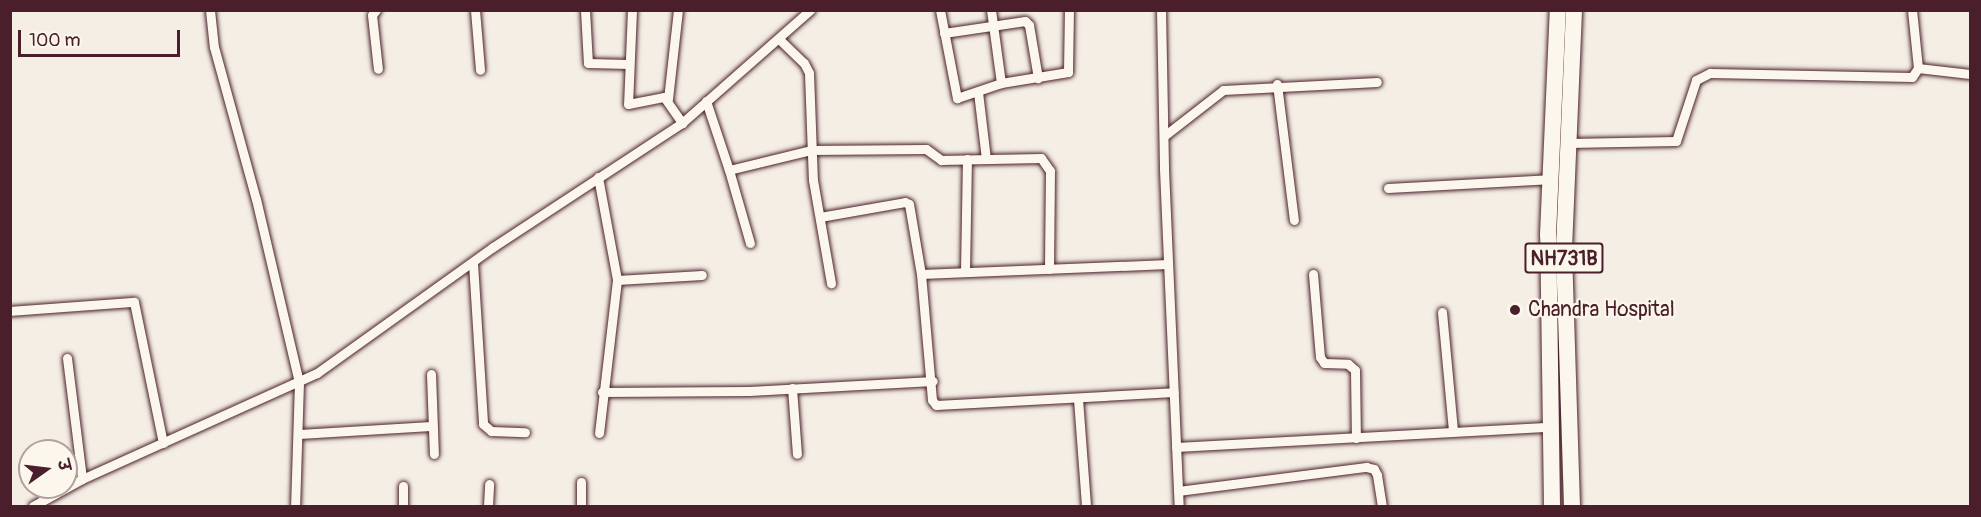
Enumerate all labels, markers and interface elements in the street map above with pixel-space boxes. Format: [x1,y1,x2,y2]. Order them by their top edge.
scale bar [21,18,183,56]
text: 100 m [29,29,81,52]
road number: NH731B [1524,241,1604,275]
place label: Chandra Hospital [1528,297,1675,323]
marker: Chandra Hospital [1506,301,1524,319]
north arrow [18,439,78,499]
text: उ [53,458,75,473]

